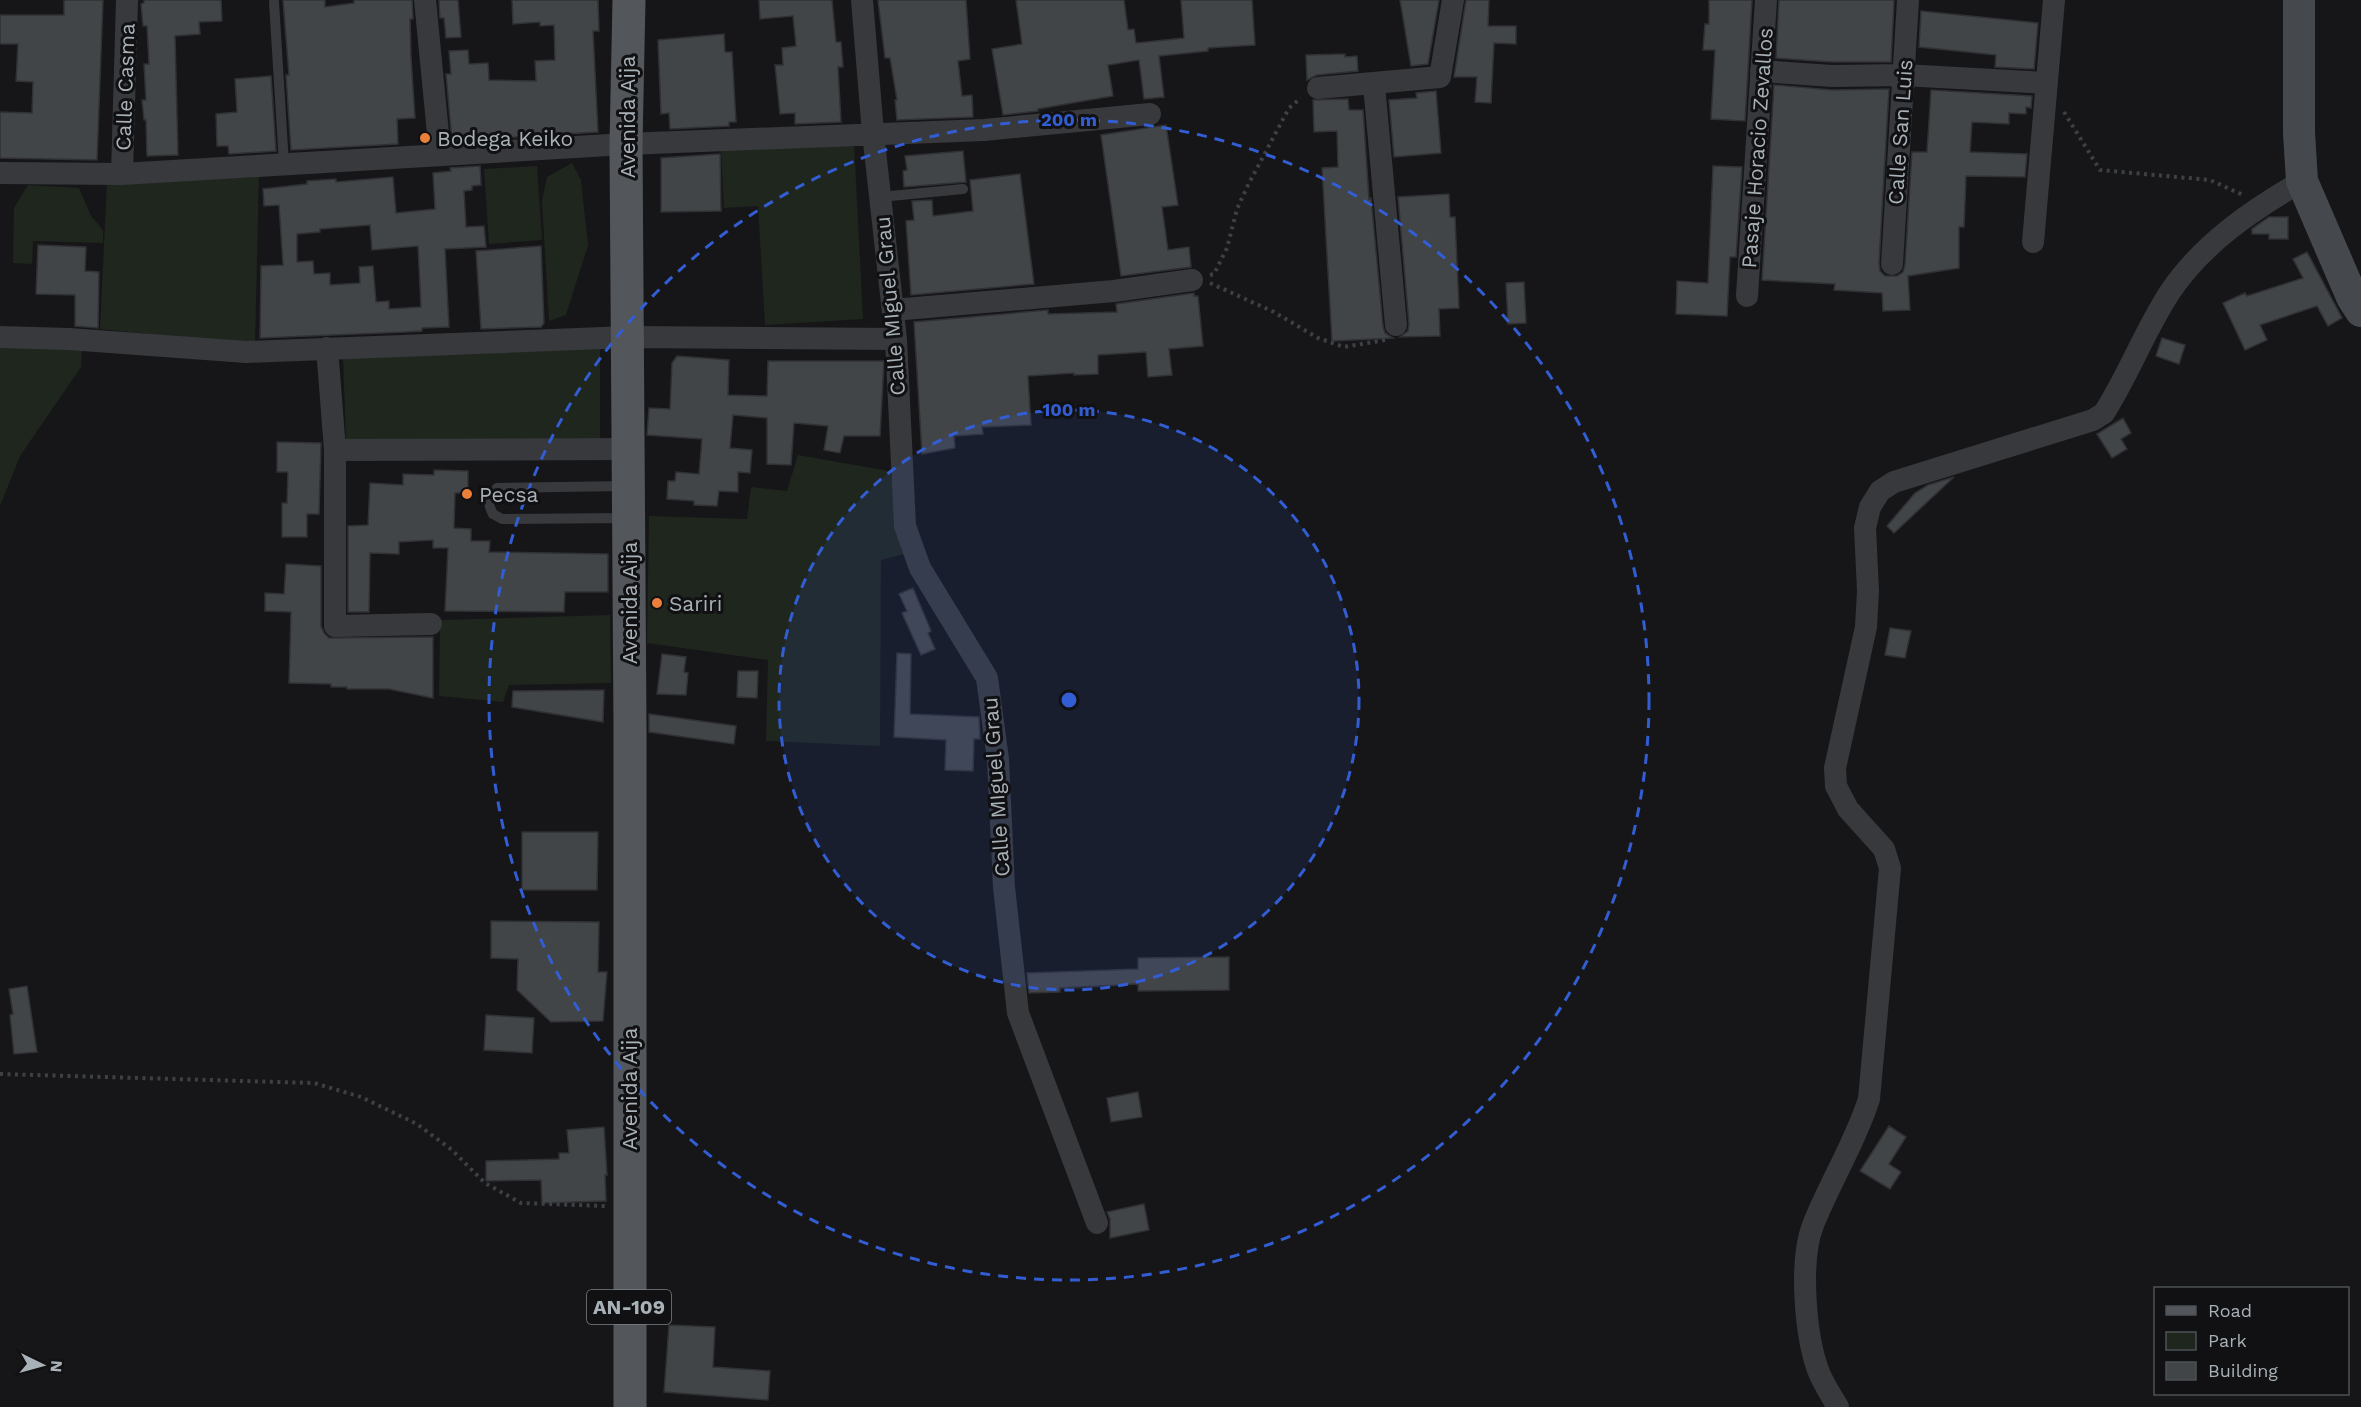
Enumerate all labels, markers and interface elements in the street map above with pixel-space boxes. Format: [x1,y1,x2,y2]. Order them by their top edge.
street label: Calle Casma [110,23,140,151]
street label: Pasaje Horacio Zevallos [1736,27,1778,269]
street label: Avenida Aija [615,56,640,178]
street label: Calle San Luis [1882,58,1918,206]
text: 200 m [1041,109,1097,130]
place label: Bodega Keiko [437,126,573,151]
marker: Bodega Keiko [418,131,432,145]
street label: Calle MIguel Grau [870,215,910,397]
text: 100 m [1042,399,1096,420]
place label: Pecsa [479,482,539,507]
marker: Pecsa [460,487,474,501]
street label: Avenida Aija [617,542,642,664]
place label: Sariri [669,591,722,616]
marker: Sariri [650,596,664,610]
centre of rings [1059,690,1079,710]
street label: Calle MIguel Grau [977,696,1015,878]
street label: Avenida Aija [617,1028,642,1150]
legend [2154,1287,2349,1395]
road number: AN-109 [587,1290,671,1324]
text: Road [2208,1300,2252,1321]
text: Park [2208,1330,2247,1351]
north arrow [12,1335,72,1395]
text: N [46,1360,66,1373]
text: Building [2208,1360,2278,1381]

